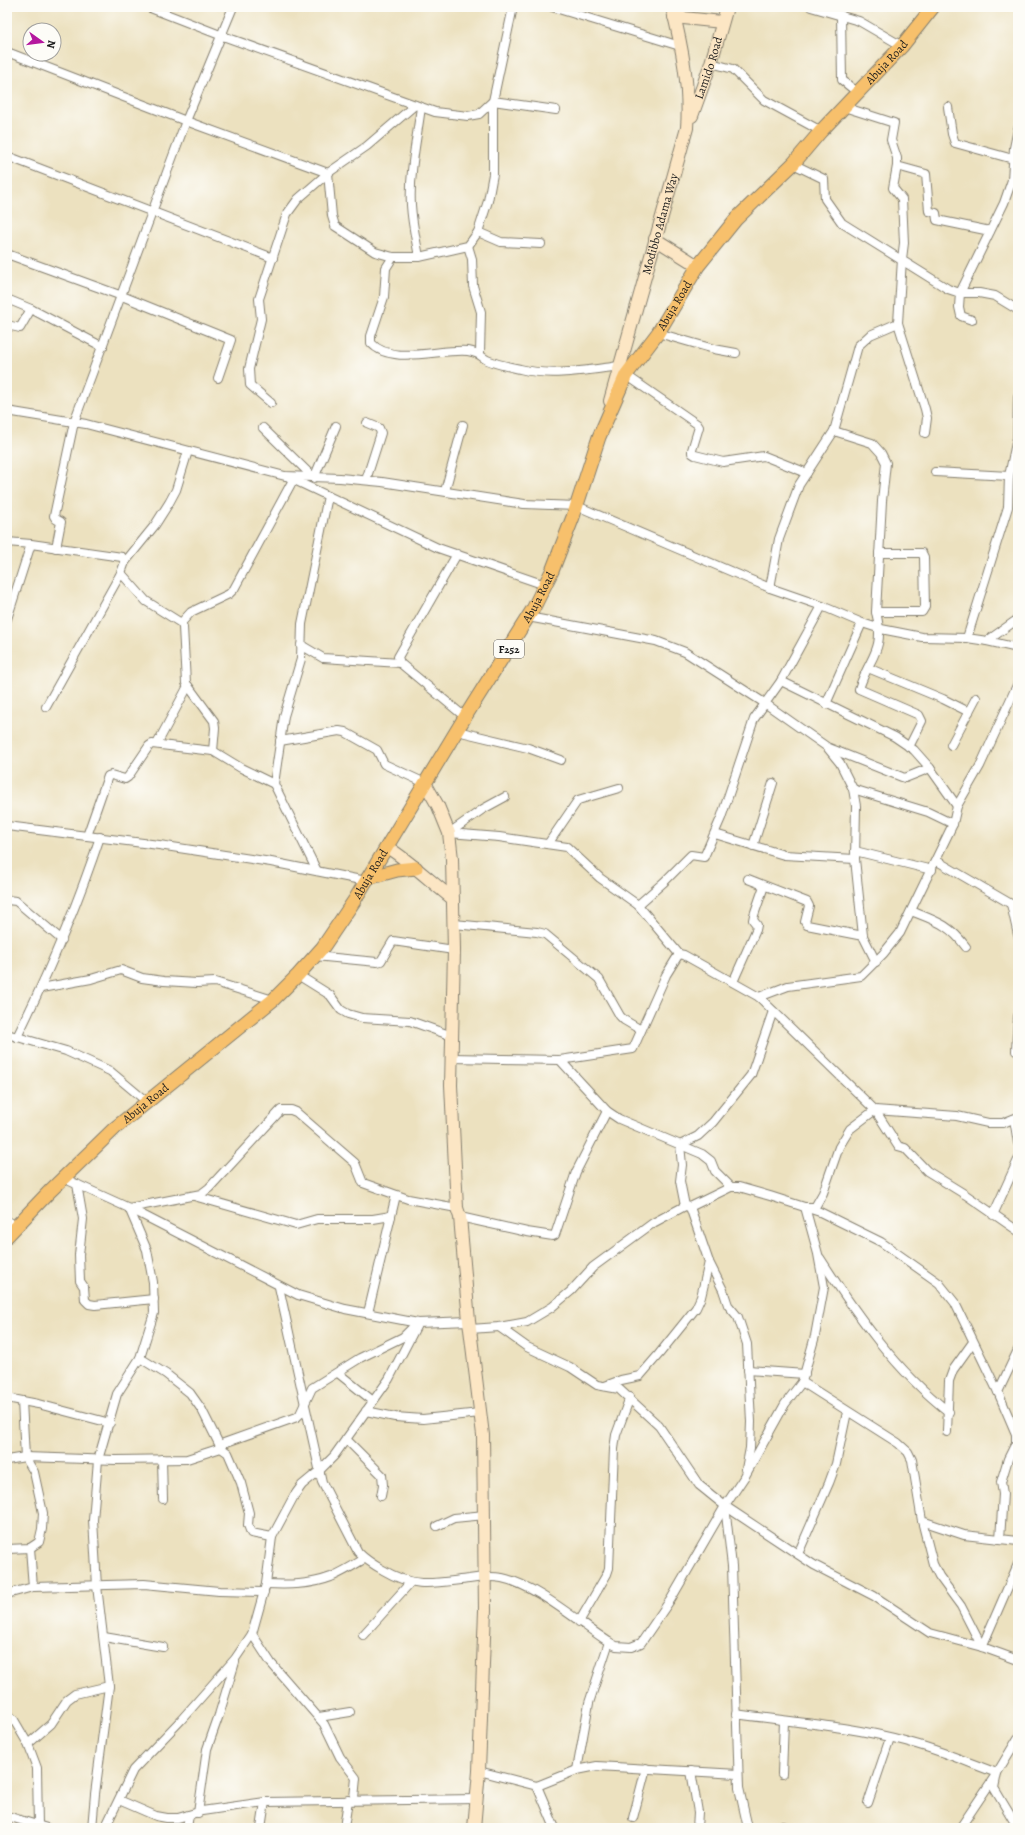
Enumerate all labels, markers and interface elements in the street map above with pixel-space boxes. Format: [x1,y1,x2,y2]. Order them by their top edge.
north arrow [22,22,62,62]
street label: Lamido Road [691,34,726,101]
street label: Abuja Road [861,36,912,88]
text: N [43,39,59,50]
street label: Modibbo Adama Way [638,171,682,276]
street label: Abuja Road [653,277,696,334]
street label: Abuja Road [518,569,559,627]
road number: F252 [494,640,524,658]
street label: Abuja Road [349,846,392,903]
street label: Abuja Road [118,1079,172,1128]

